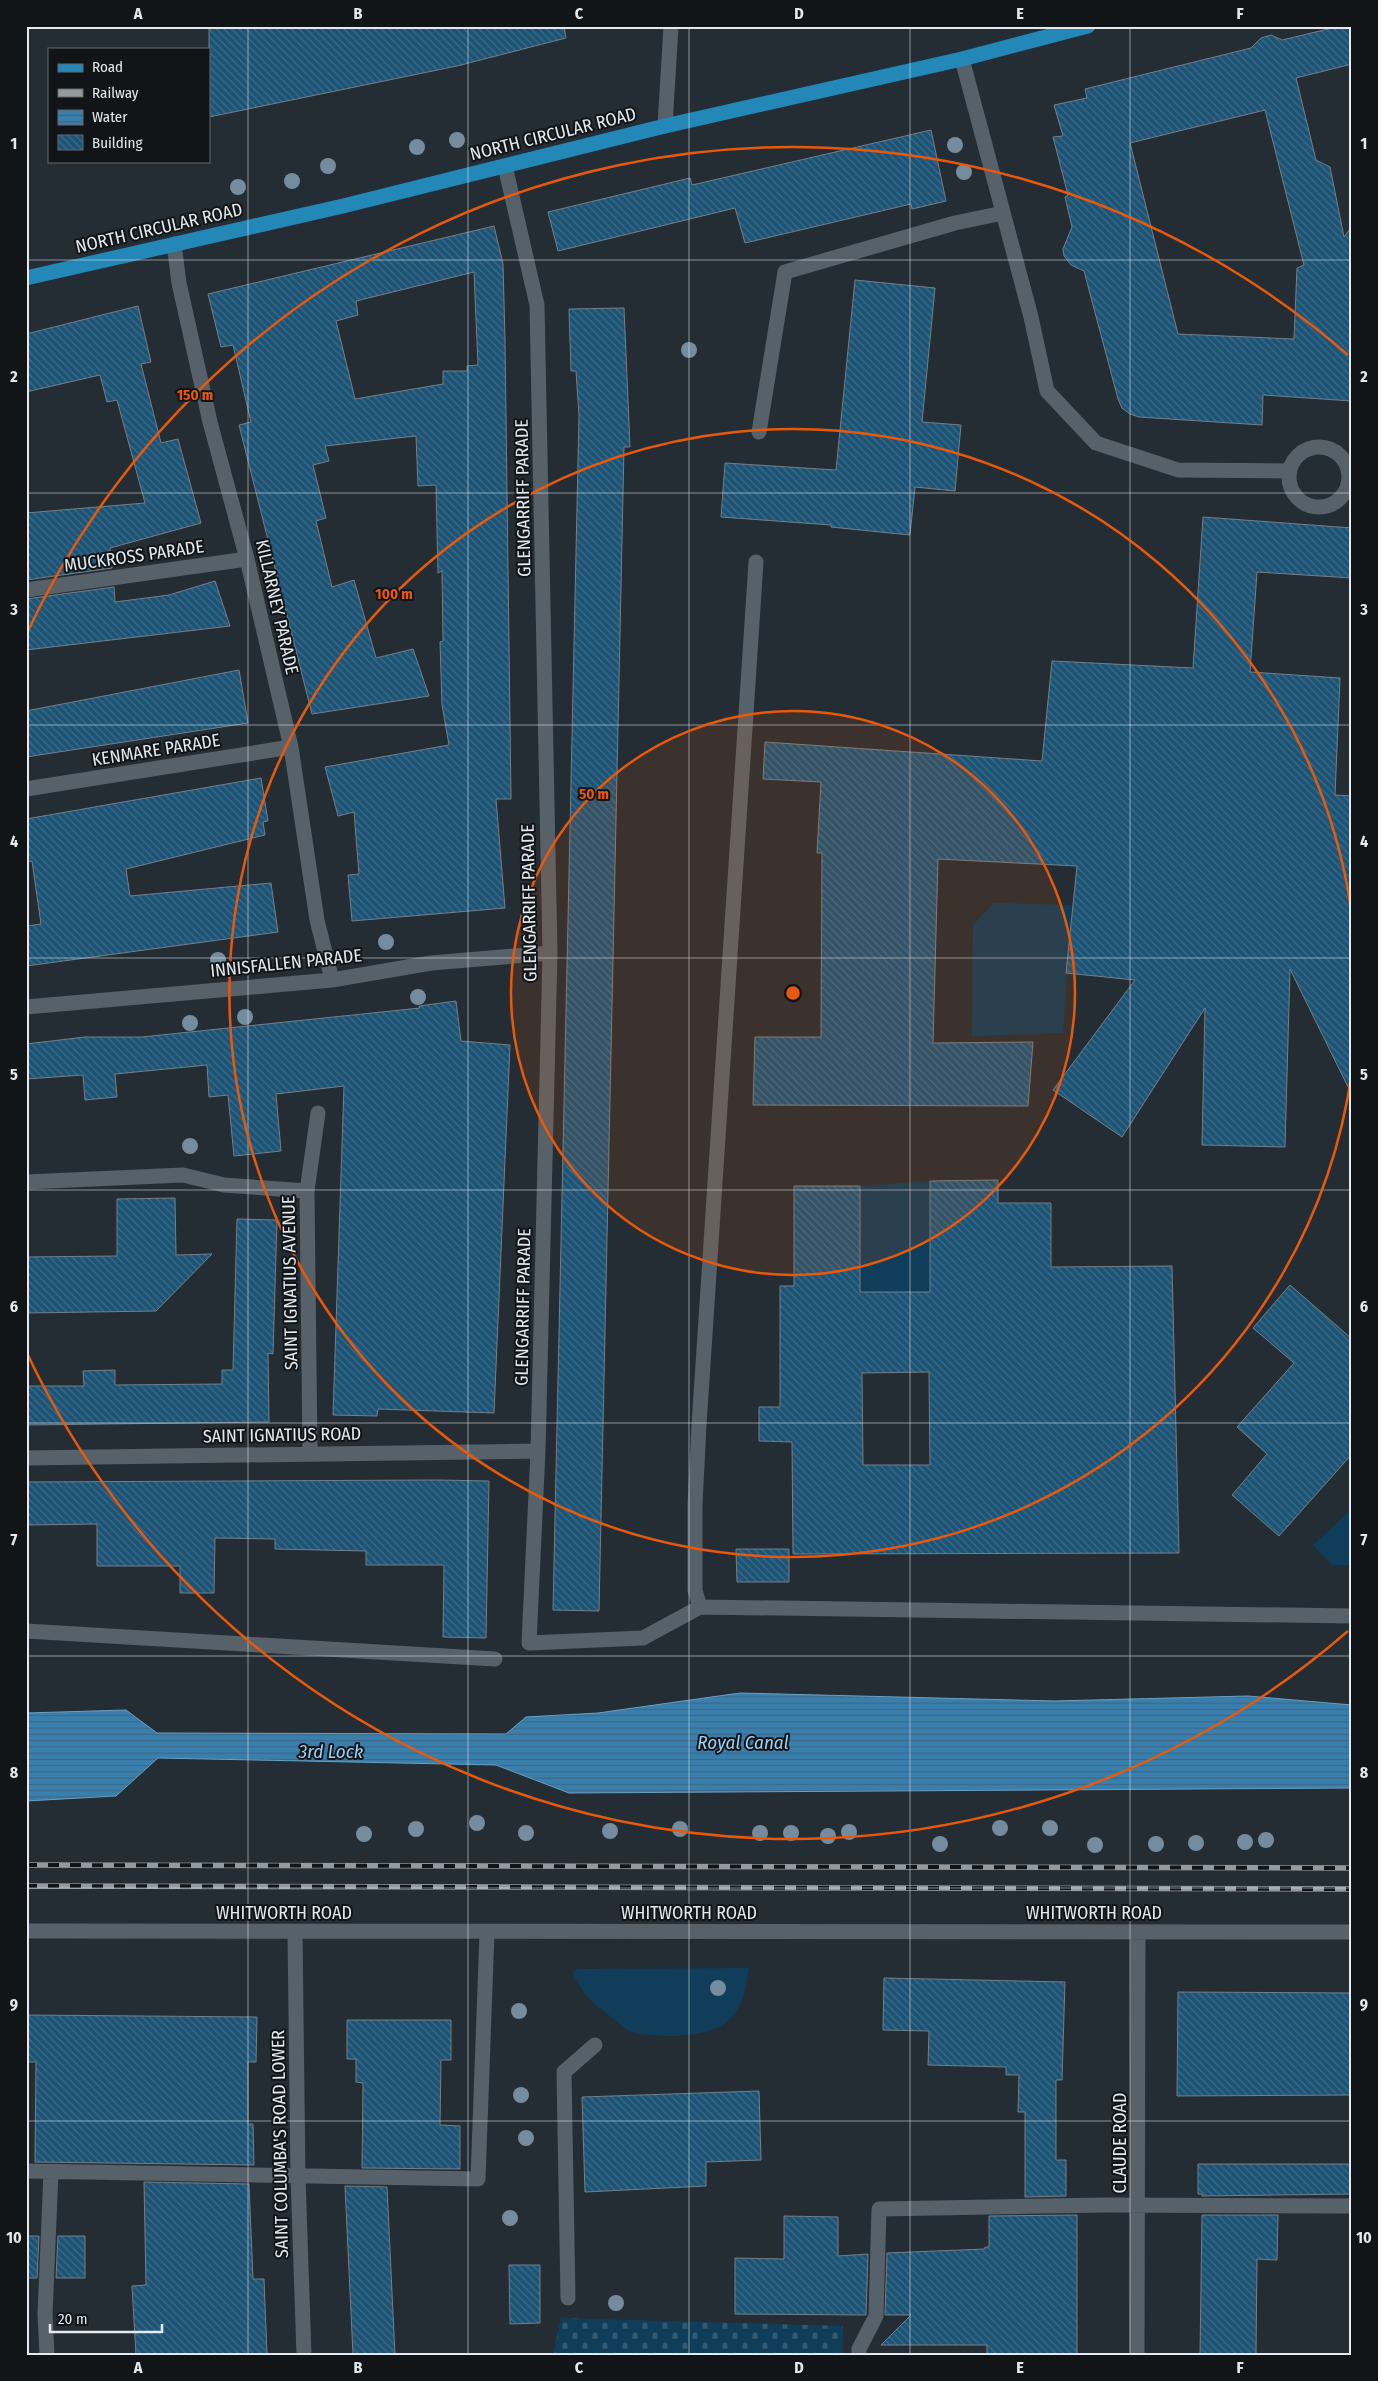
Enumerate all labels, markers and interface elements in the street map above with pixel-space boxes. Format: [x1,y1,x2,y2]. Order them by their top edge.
text: A [133,4,143,23]
text: B [354,4,363,23]
text: C [575,4,584,23]
text: D [794,4,804,23]
text: E [1016,4,1024,23]
text: F [1236,4,1244,23]
legend [48,48,210,162]
text: Road [92,58,123,76]
text: Railway [92,84,139,102]
street label: NORTH CIRCULAR ROAD [468,103,638,165]
text: Water [92,108,128,126]
text: 1 [11,134,17,153]
text: Building [92,134,143,152]
text: 1 [1361,134,1367,153]
street label: NORTH CIRCULAR ROAD [74,198,244,258]
text: 2 [9,367,18,386]
text: 2 [1359,367,1368,386]
text: 150 m [177,386,213,404]
street label: GLENGARRIFF PARADE [511,419,535,577]
street label: MUCKROSS PARADE [63,535,205,577]
street label: KILLARNEY PARADE [251,537,303,677]
text: 100 m [375,585,413,603]
text: 3 [9,600,18,619]
text: 3 [1359,600,1368,619]
street label: KENMARE PARADE [90,729,222,771]
text: 50 m [579,785,609,803]
street label: GLENGARRIFF PARADE [517,824,541,982]
text: 4 [10,832,18,851]
text: 4 [1360,832,1368,851]
street label: INNISFALLEN PARADE [209,944,363,982]
centre of rings [784,984,802,1002]
text: 5 [10,1065,18,1084]
text: 5 [1360,1065,1368,1084]
street label: SAINT IGNATIUS AVENUE [277,1196,303,1370]
street label: GLENGARRIFF PARADE [511,1228,535,1386]
text: 6 [10,1297,18,1316]
text: 6 [1360,1297,1368,1316]
street label: SAINT IGNATIUS ROAD [203,1423,361,1447]
text: 7 [11,1530,18,1549]
text: 7 [1361,1530,1368,1549]
water label: Royal Canal [697,1731,789,1754]
water label: 3rd Lock [298,1740,363,1763]
text: 8 [10,1763,19,1782]
text: 8 [1360,1763,1369,1782]
street label: WHITWORTH ROAD [216,1902,352,1924]
street label: WHITWORTH ROAD [621,1902,757,1924]
street label: WHITWORTH ROAD [1026,1902,1162,1924]
text: 9 [10,1995,18,2014]
text: 9 [1360,1995,1368,2014]
street label: SAINT COLUMBA'S ROAD LOWER [267,2030,293,2258]
street label: CLAUDE ROAD [1109,2093,1131,2193]
text: 10 [6,2228,22,2247]
text: 10 [1356,2228,1372,2247]
scale bar [50,2301,162,2333]
text: 20 m [58,2310,88,2328]
text: A [133,2358,143,2377]
text: B [354,2358,363,2377]
text: C [575,2358,584,2377]
text: D [794,2358,804,2377]
text: E [1016,2358,1024,2377]
text: F [1236,2358,1244,2377]

